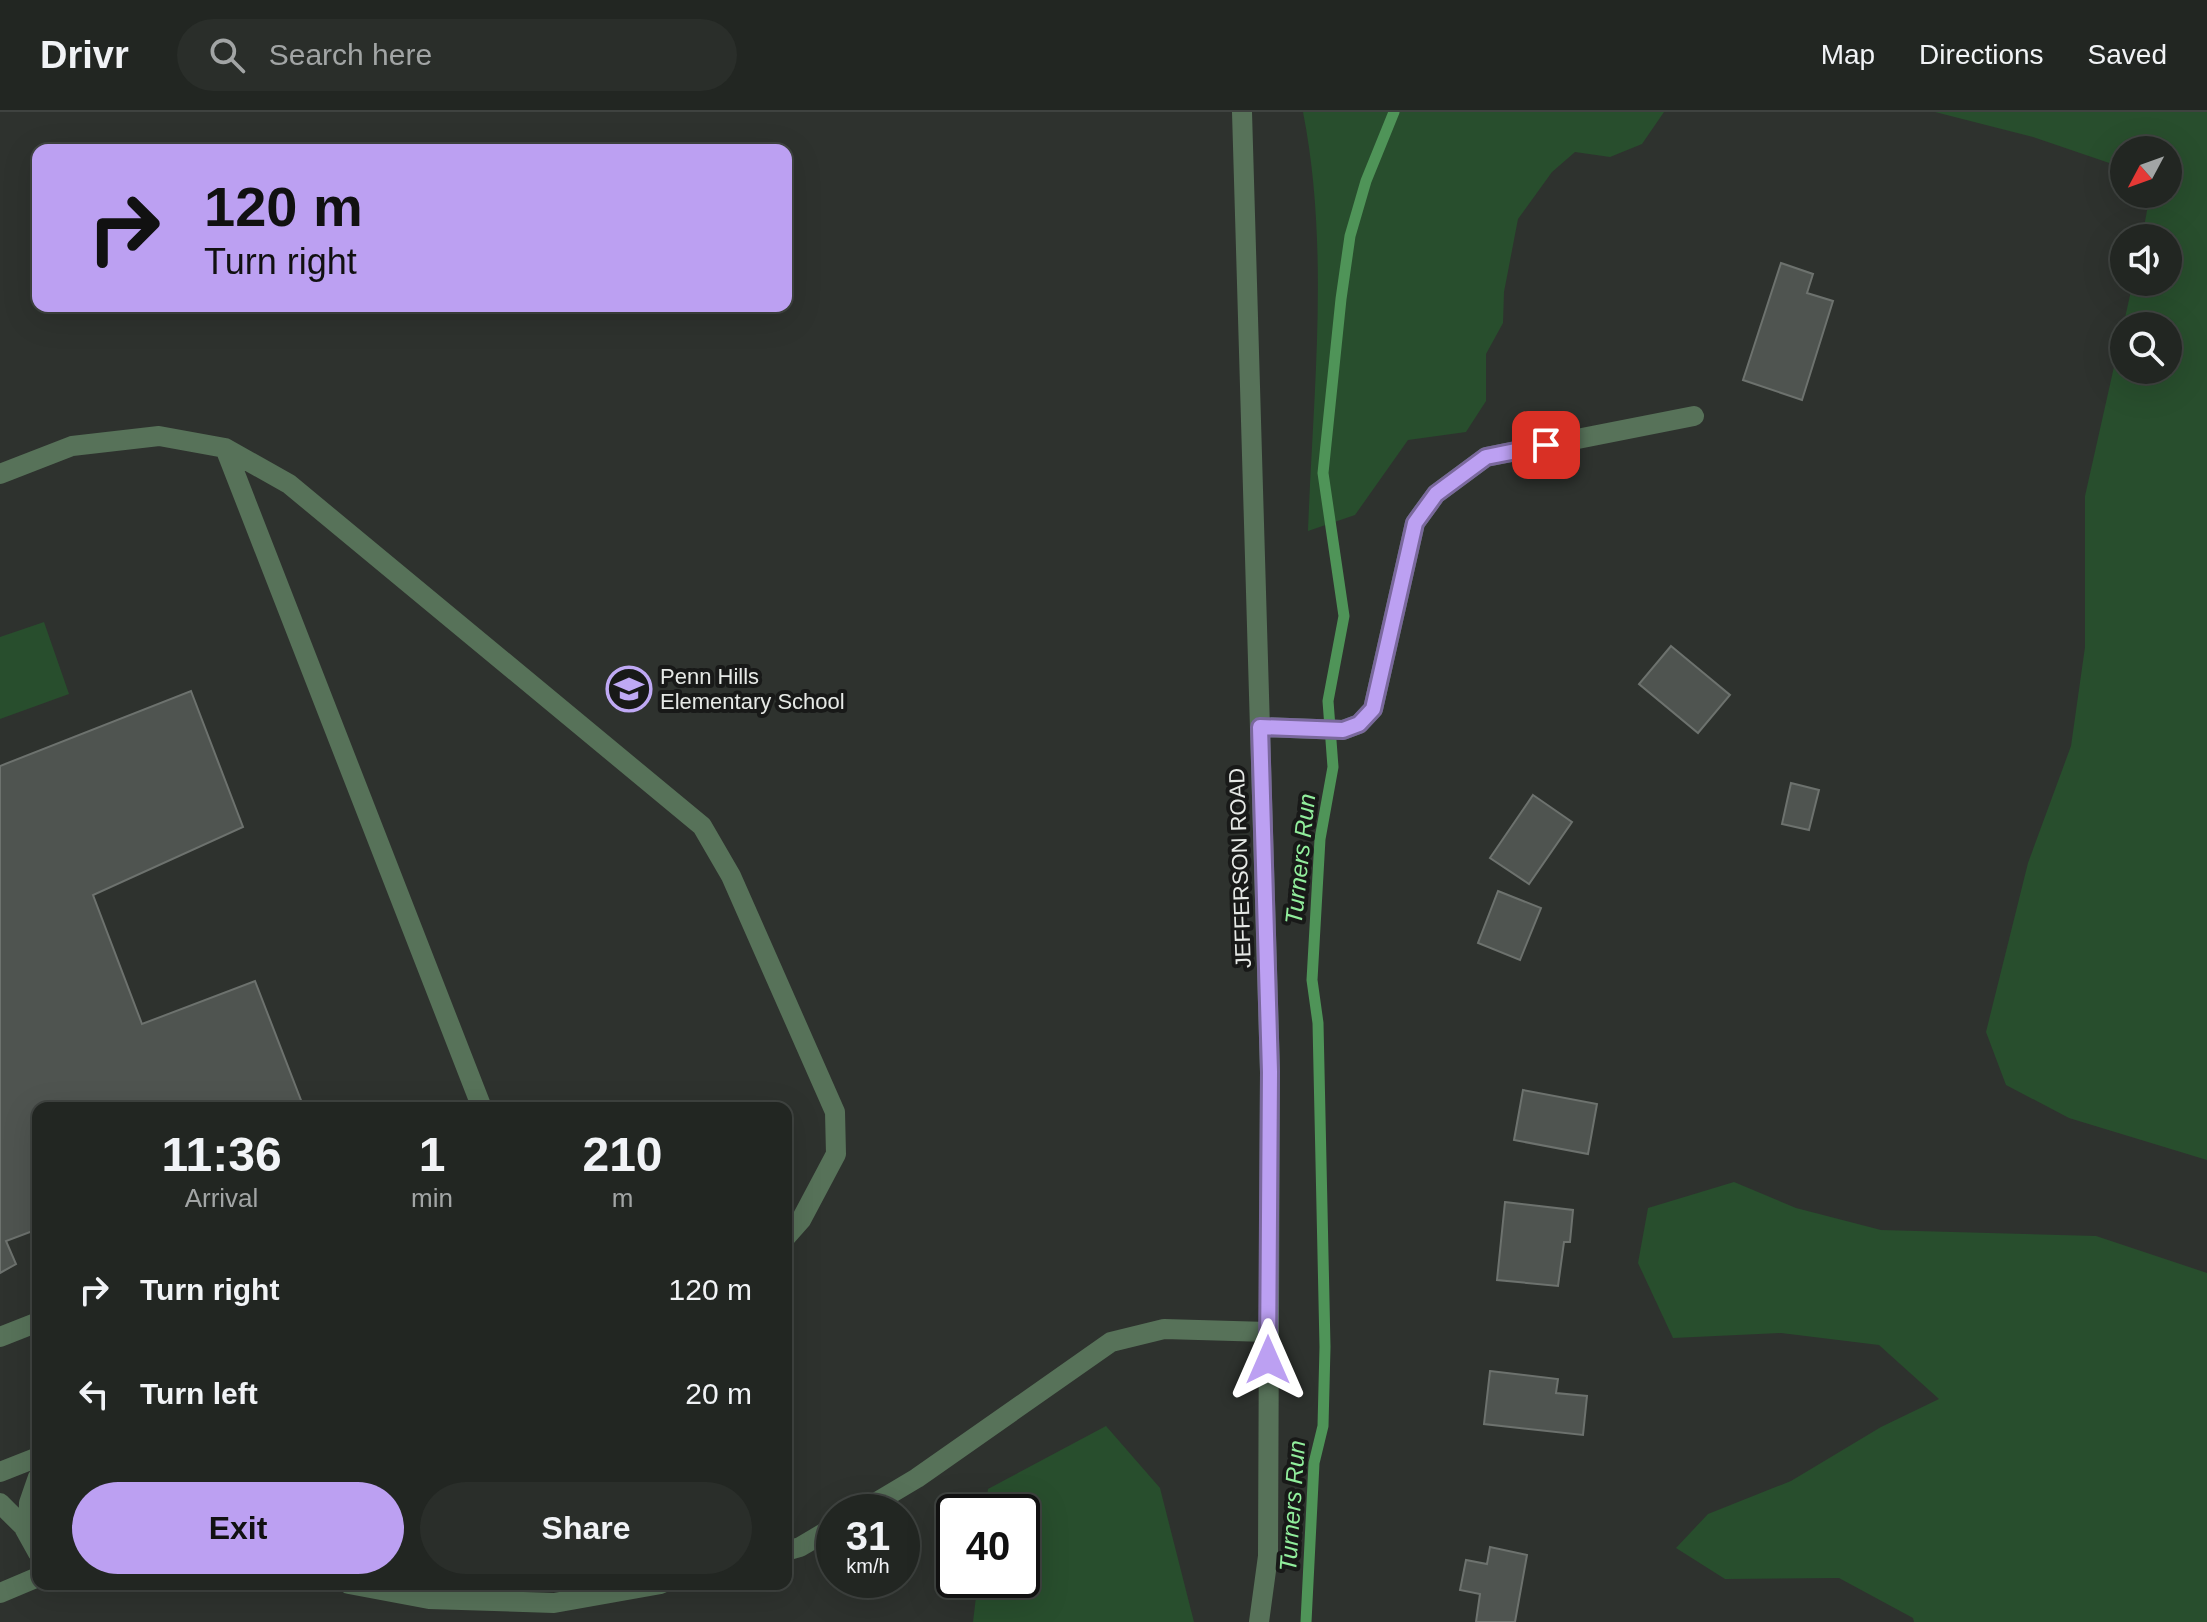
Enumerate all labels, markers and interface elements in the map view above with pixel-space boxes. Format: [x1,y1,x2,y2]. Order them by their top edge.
search box [177,19,737,91]
icon: search [205,33,249,77]
text: Drivr [40,34,129,76]
text: Search here [269,38,432,71]
text: Map [1821,39,1875,70]
text: Directions [1919,39,2044,70]
text: Saved [2088,39,2167,70]
north arrow [2110,136,2182,208]
map controls [2110,136,2182,384]
text: 120 m [204,175,363,238]
icon: right [72,176,176,280]
button: sound [2110,224,2182,296]
text: Turn right [204,241,357,282]
button: search [2110,312,2182,384]
pin [1512,411,1580,479]
icon: arrive [1524,423,1568,467]
place label: Penn Hills Elementary School [660,664,845,714]
school or university icon: Penn Hills Elementary School [605,665,653,713]
street label: JEFFERSON ROAD [1224,767,1256,969]
water label: Turners Run [1280,792,1320,926]
text: 11:36 [161,1128,282,1181]
text: 1 [419,1128,445,1181]
text: 210 [582,1128,663,1181]
text: Arrival [185,1183,258,1213]
text: min [411,1183,453,1213]
text: m [612,1183,633,1213]
icon: right [72,1268,116,1312]
text: Turn right [140,1273,279,1306]
text: 120 m [669,1273,752,1306]
position arrow [1226,1318,1310,1402]
icon: left [72,1372,116,1416]
text: Turn left [140,1377,258,1410]
text: 20 m [685,1377,752,1410]
water label: Turners Run [1274,1439,1310,1573]
button: Exit [72,1482,404,1574]
button: Share [420,1482,752,1574]
speed limit sign: 40 [936,1494,1040,1598]
text: 31 [846,1514,890,1558]
text: km/h [846,1555,890,1577]

